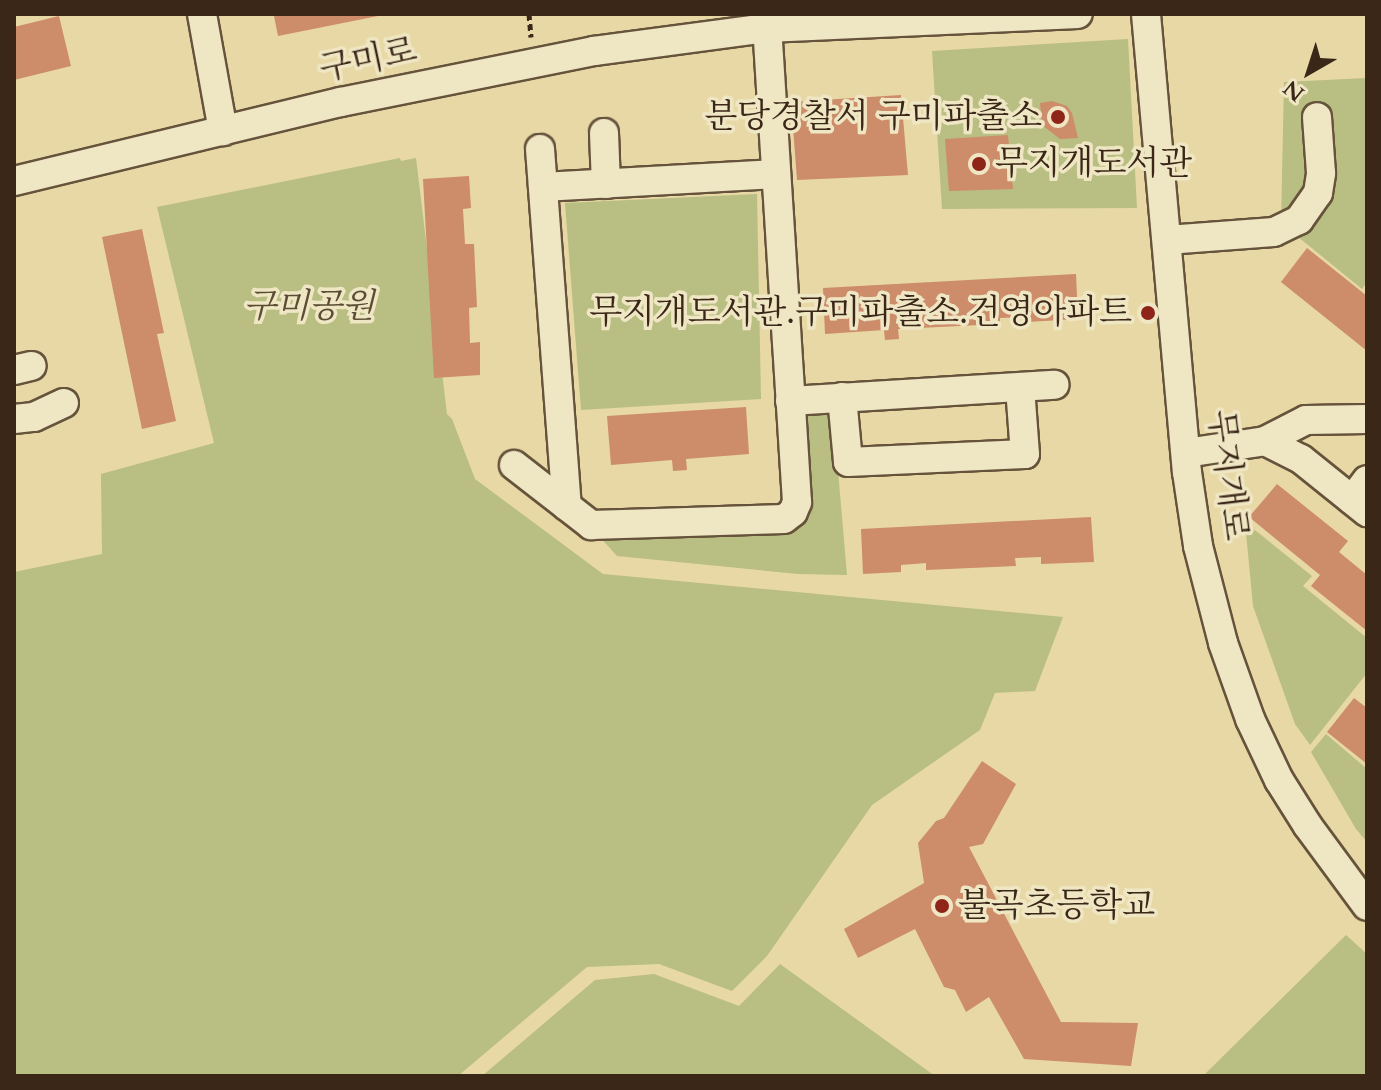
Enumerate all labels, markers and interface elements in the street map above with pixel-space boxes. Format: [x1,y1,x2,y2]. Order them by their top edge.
street label: 구미로 [316,30,420,90]
north arrow [1269,32,1349,112]
text: N [1277,73,1311,108]
place label: 분당경찰서 구미파출소 [704,97,1042,137]
marker: 분당경찰서 구미파출소 [1049,108,1067,126]
place label: 무지개도서관 [995,144,1192,184]
marker: 무지개도서관 [970,155,988,173]
park label: 구미공원 [243,287,375,327]
place label: 무지개도서관.구미파출소.건영아파트 [589,293,1132,333]
marker: 무지개도서관.구미파출소.건영아파트 [1139,304,1157,322]
street label: 무지개로 [1200,407,1256,543]
place label: 불곡초등학교 [958,886,1155,926]
marker: 불곡초등학교 [933,897,951,915]

